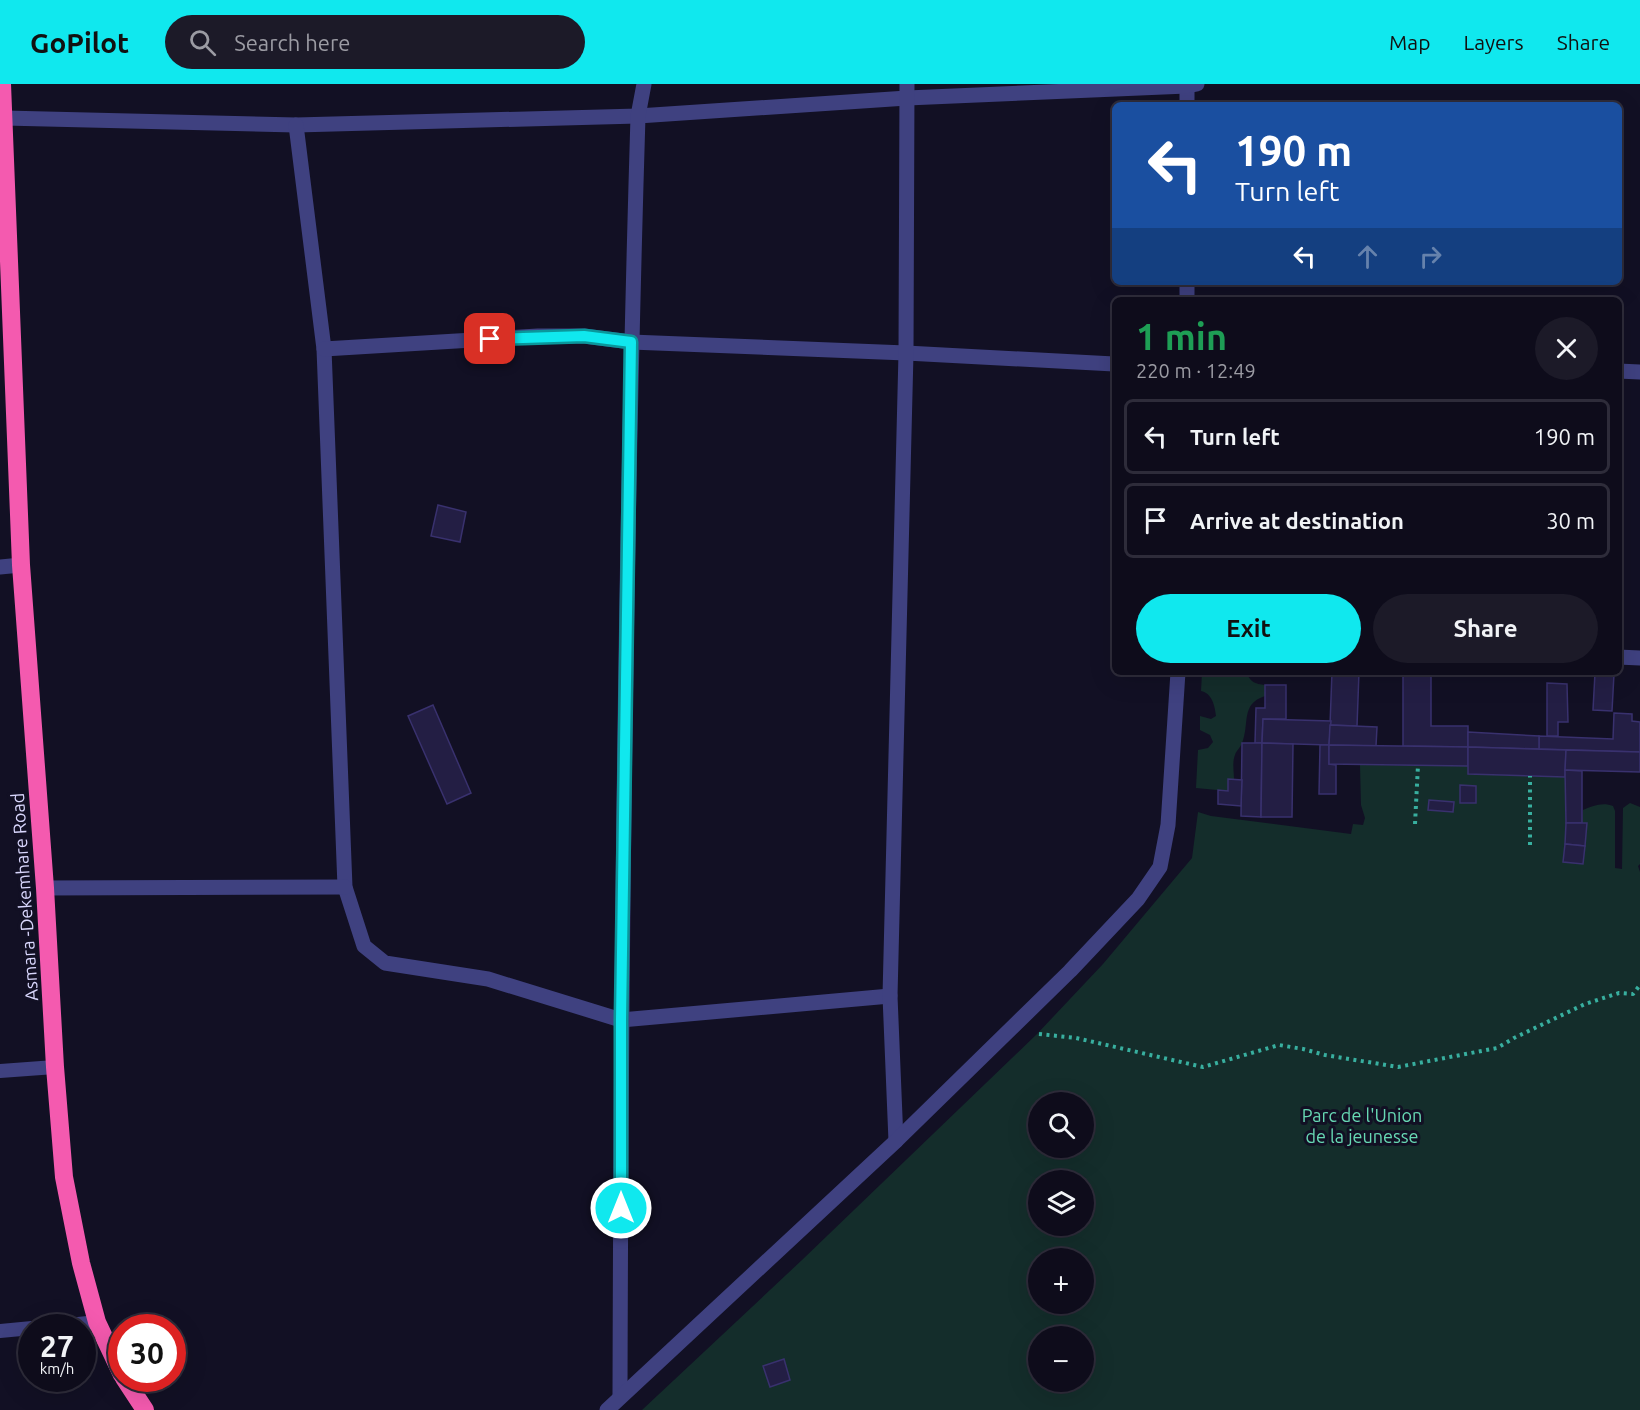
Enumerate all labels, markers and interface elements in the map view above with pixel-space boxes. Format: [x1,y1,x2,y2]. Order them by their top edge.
search box [165,15,585,69]
icon: search [186,26,219,59]
text: GoPilot [30,27,129,58]
text: Search here [234,30,350,55]
text: Map [1389,30,1430,54]
text: Layers [1463,30,1524,54]
text: Share [1557,30,1610,54]
icon: left [1136,126,1214,204]
text: 190 m [1235,127,1352,174]
text: Turn left [1235,176,1339,206]
icon: left [1288,240,1321,273]
icon: ahead [1351,240,1384,273]
icon: right [1414,240,1447,273]
pin [464,313,515,364]
text: 1 min [1136,316,1227,357]
button: close [1535,317,1598,380]
icon: arrive [473,322,506,355]
text: 220 m · 12:49 [1136,359,1256,382]
icon: left [1139,420,1172,453]
text: Turn left [1190,424,1280,449]
text: 190 m [1534,424,1595,449]
icon: arrive [1139,504,1172,537]
text: Arrive at destination [1190,508,1404,533]
text: 30 m [1546,508,1595,533]
button: Exit [1136,594,1361,663]
button: Share [1373,594,1598,663]
street label: Asmara -Dekemhare Road [7,792,41,1002]
map controls [1028,1092,1094,1392]
button: search [1028,1092,1094,1158]
park label: Parc de l'Union de la jeunesse [1302,1105,1422,1146]
button: layers [1028,1170,1094,1236]
position arrow [589,1176,653,1240]
button: + [1028,1248,1094,1314]
speed limit sign: 30 [108,1314,186,1392]
button: − [1028,1326,1094,1392]
text: 27 [40,1329,74,1363]
text: km/h [40,1360,74,1377]

